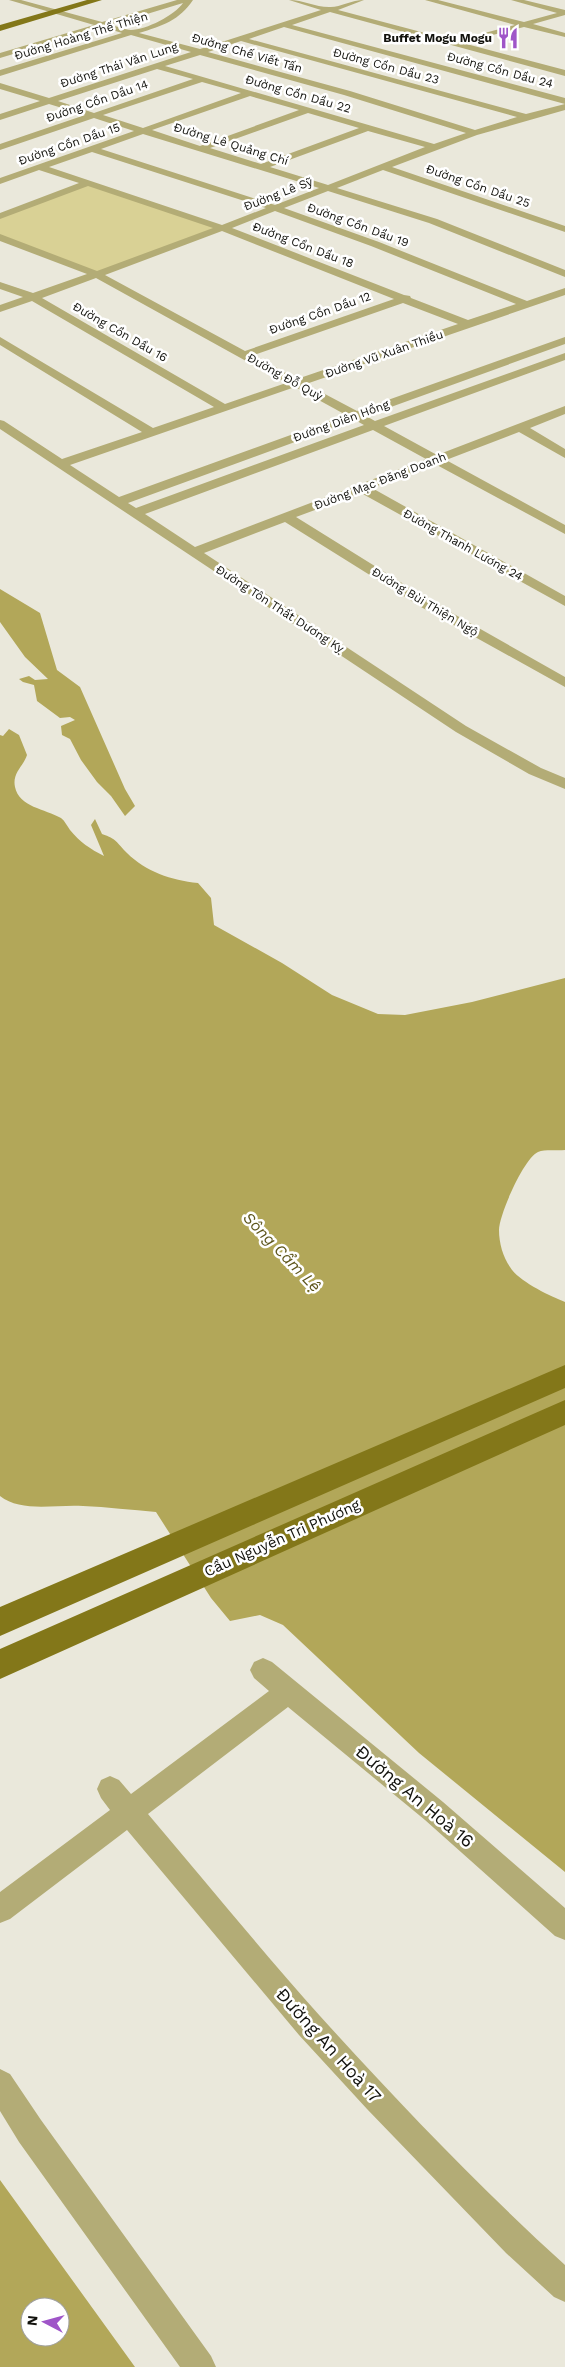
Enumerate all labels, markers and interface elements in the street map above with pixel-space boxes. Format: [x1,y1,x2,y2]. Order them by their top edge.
street label: Đường Hoàng Thế Thiện [13,9,149,63]
restaurant icon: Buffet Mogu Mogu [495,25,521,51]
street label: Đường Chế Viết Tấn [190,31,304,75]
place label: Buffet Mogu Mogu [383,31,492,45]
street label: Đường Thái Văn Lung [58,39,180,91]
street label: Đường Cồn Dầu 23 [331,45,441,87]
street label: Đường Cồn Dầu 24 [445,49,555,91]
street label: Đường Cồn Dầu 22 [244,72,352,116]
street label: Đường Cồn Dầu 14 [44,77,150,125]
street label: Đường Cồn Dầu 15 [16,120,122,168]
street label: Đường Lê Quảng Chí [172,120,290,168]
street label: Đường Cồn Dầu 25 [424,162,532,210]
street label: Đường Lê Sỹ [241,174,315,214]
street label: Đường Cồn Dầu 19 [305,200,411,250]
street label: Đường Cồn Dầu 18 [251,219,355,271]
street label: Đường Cồn Dầu 12 [267,289,373,337]
street label: Đường Cồn Dầu 16 [70,299,170,365]
street label: Đường Vũ Xuân Thiều [323,327,445,381]
street label: Đường Đỗ Quỳ [245,351,326,404]
street label: Đường Diên Hồng [291,397,392,445]
street label: Đường Mạc Đăng Doanh [312,449,448,513]
street label: Đường Thanh Lương 24 [401,506,525,584]
street label: Đường Tôn Thất Dương Kỵ [213,562,347,656]
street label: Đường Bùi Thiện Ngộ [369,565,481,639]
water label: Sông Cẩm Lệ [239,1208,325,1296]
street label: Cầu Nguyễn Tri Phương [201,1495,363,1581]
street label: Đường An Hoà 16 [352,1740,478,1852]
street label: Đường An Hoà 17 [272,1983,386,2107]
north arrow [20,2297,70,2347]
text: N [24,2315,41,2327]

